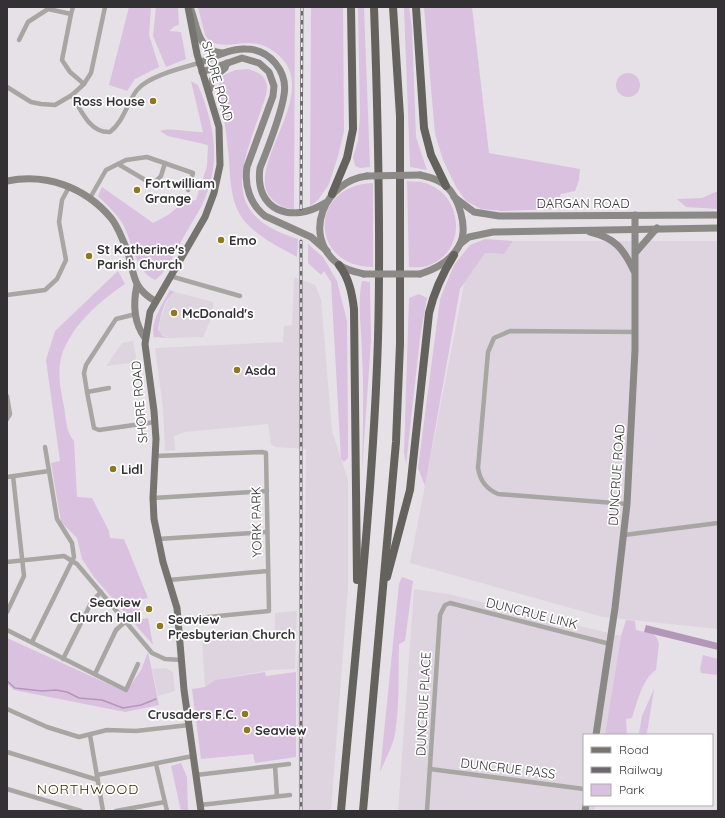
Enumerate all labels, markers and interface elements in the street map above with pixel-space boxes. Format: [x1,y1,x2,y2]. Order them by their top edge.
street label: SHORE ROAD [199,39,237,123]
place label: Ross House [73,93,145,109]
marker: Ross House [148,96,158,106]
place label: Fortwilliam Grange [145,175,215,206]
marker: Fortwilliam Grange [132,185,142,195]
street label: DARGAN ROAD [537,195,629,211]
place label: Emo [229,232,257,248]
marker: Emo [216,235,226,245]
place label: St Katherine's Parish Church [97,241,184,272]
marker: St Katherine's Parish Church [84,251,94,261]
place label: McDonald's [182,305,253,321]
marker: McDonald's [169,308,179,318]
street label: SHORE ROAD [127,360,151,444]
place label: Asda [245,362,276,378]
marker: Asda [232,365,242,375]
street label: DUNCRUE ROAD [604,424,628,526]
place label: Lidl [121,461,143,477]
marker: Lidl [108,464,118,474]
street label: YORK PARK [247,486,265,558]
place label: Seaview Church Hall [70,594,141,625]
street label: DUNCRUE LINK [485,594,580,632]
marker: Seaview Church Hall [144,604,154,614]
place label: Seaview Presbyterian Church [168,611,295,642]
marker: Seaview Presbyterian Church [155,621,165,631]
street label: DUNCRUE PLACE [412,651,434,757]
place label: Crusaders F.C. [148,706,237,722]
marker: Crusaders F.C. [240,709,250,719]
place label: Seaview [255,722,307,738]
marker: Seaview [242,725,252,735]
legend [583,734,713,806]
text: Road [619,742,649,757]
street label: DUNCRUE PASS [460,754,556,782]
text: Railway [619,762,663,777]
district label: NORTHWOOD [37,780,139,798]
text: Park [619,782,644,797]

